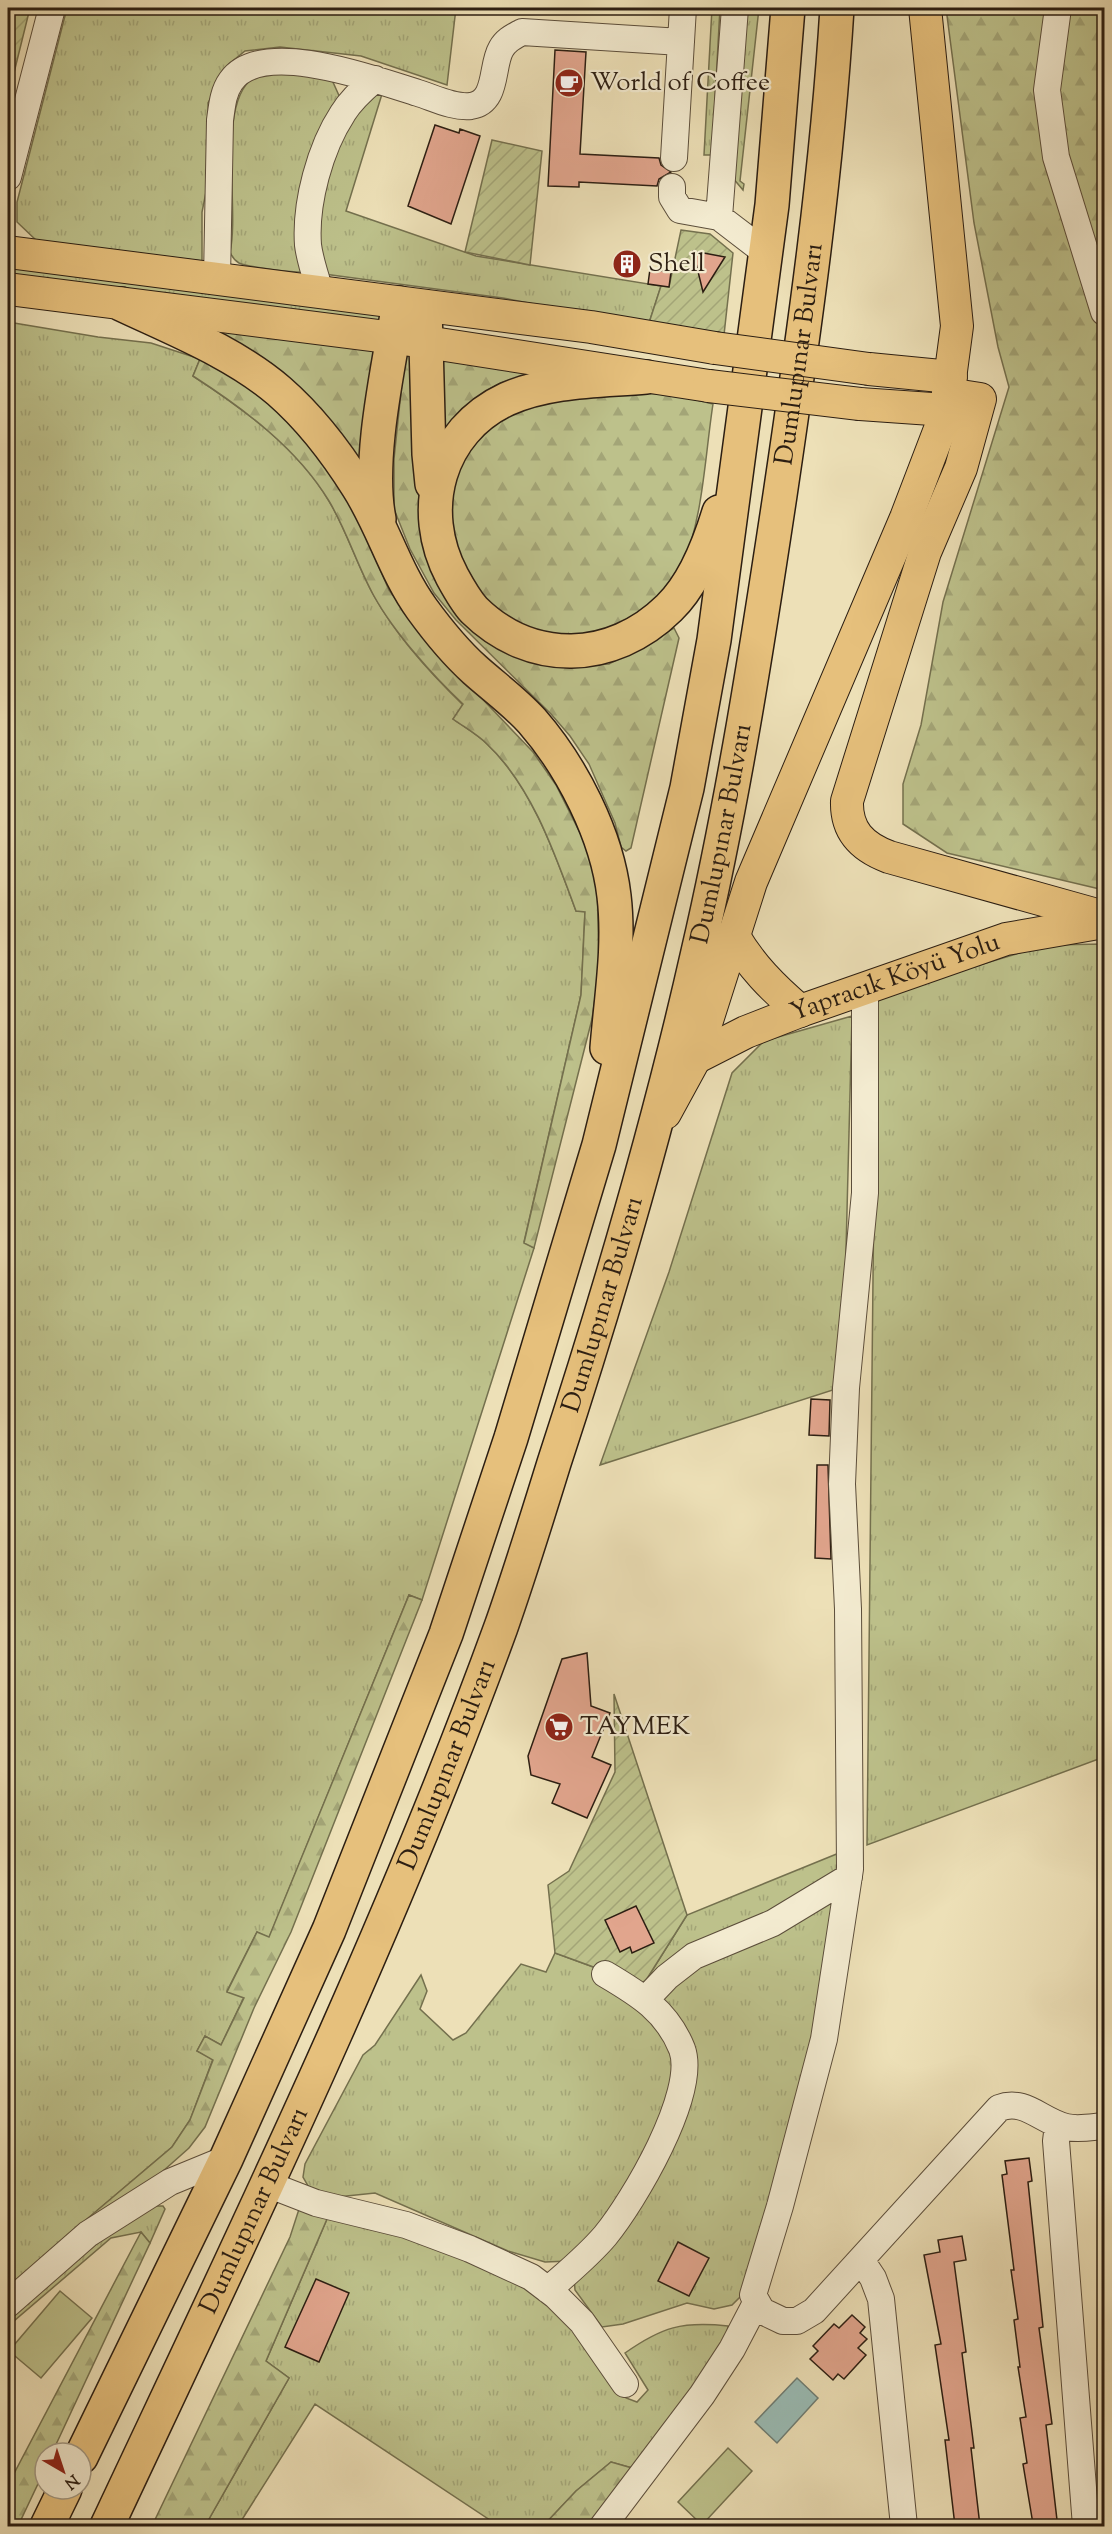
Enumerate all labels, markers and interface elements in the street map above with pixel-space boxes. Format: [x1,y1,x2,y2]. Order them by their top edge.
place label: World of Coffee [590,65,770,102]
cafe icon: World of Coffee [553,67,585,99]
street label: Dumlupınar Bulvarı [766,241,833,468]
place label: Shell [648,246,705,283]
building icon: Shell [611,248,643,280]
street label: Dumlupınar Bulvarı [682,721,762,948]
street label: Yapracık Köyü Yolu [785,924,1005,1032]
street label: Dumlupınar Bulvarı [553,1192,653,1418]
street label: Dumlupınar Bulvarı [389,1654,506,1876]
place label: TAYMEK [580,1709,690,1746]
supermarket icon: TAYMEK [543,1711,575,1743]
street label: Dumlupınar Bulvarı [191,2101,318,2320]
north arrow [33,2441,93,2501]
text: N [58,2468,83,2494]

